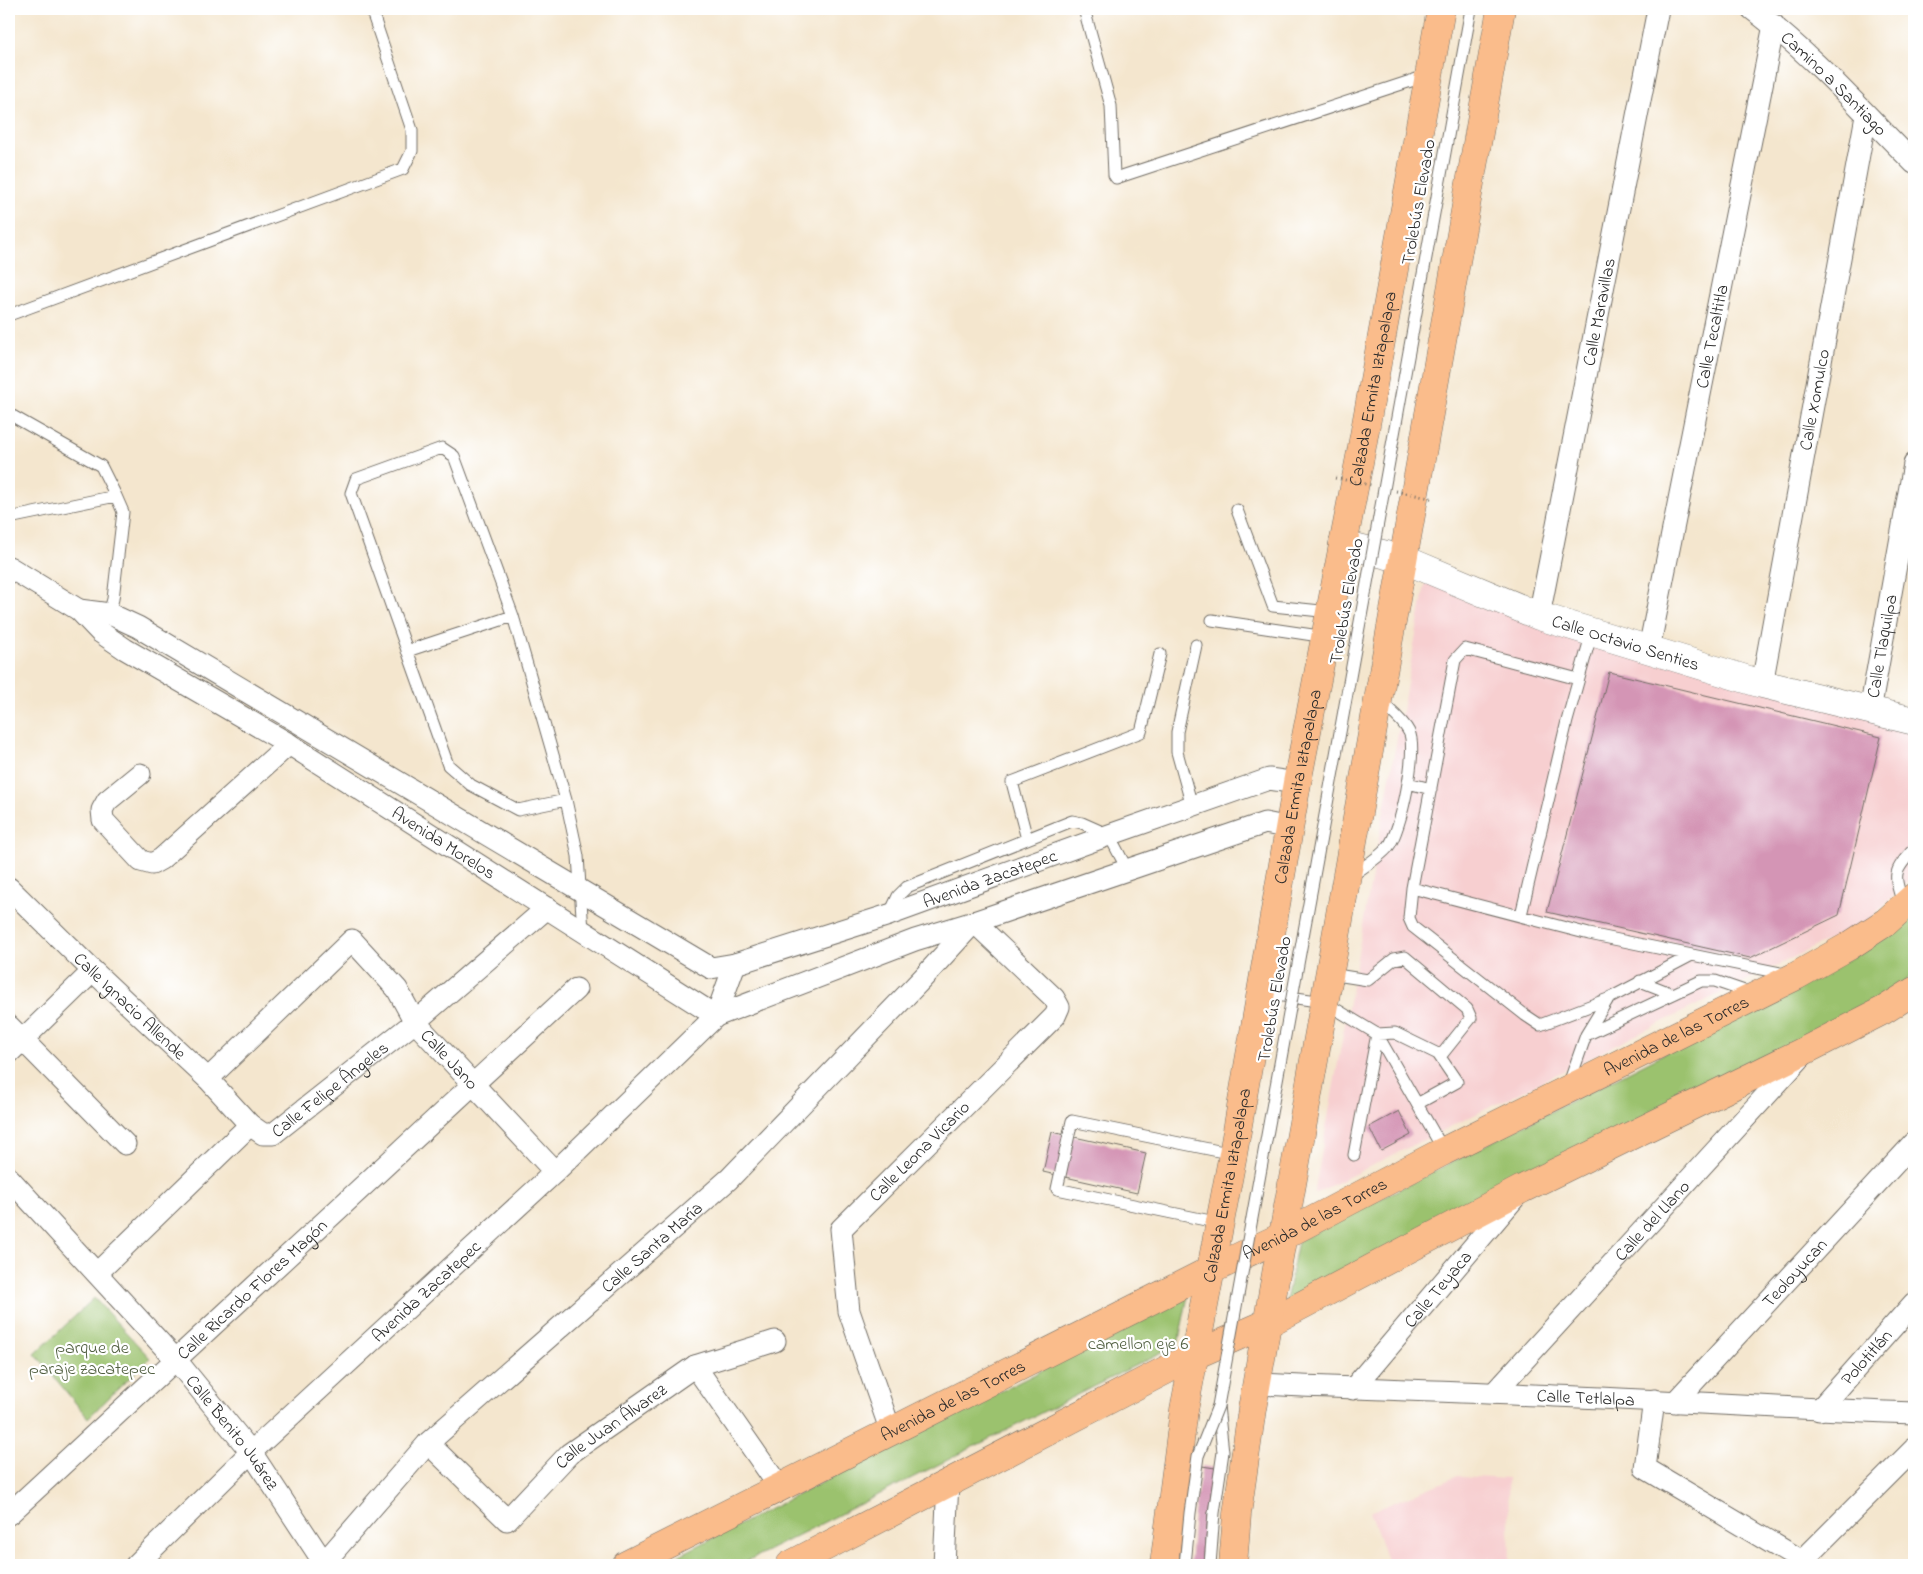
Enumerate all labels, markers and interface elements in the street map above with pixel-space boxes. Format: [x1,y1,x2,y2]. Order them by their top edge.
street label: Camino a Santiago [1774,26,1892,143]
street label: Trolebús Elevado [1396,137,1444,267]
street label: Calle Maravillas [1577,256,1624,368]
street label: Calle Tecaltitla [1691,282,1737,391]
street label: Calzada Ermita Iztapalapa [1344,289,1405,489]
street label: Calle Xomulco [1794,347,1838,453]
street label: Trolebús Elevado [1324,536,1372,666]
street label: Calle Tlaquilpa [1862,592,1906,700]
street label: Calle Octavio Senties [1548,610,1702,679]
street label: Calzada Ermita Iztapalapa [1269,687,1330,886]
street label: Avenida Morelos [386,802,500,887]
street label: Avenida Zacatepec [920,844,1061,917]
street label: Trolebús Elevado [1252,934,1300,1064]
street label: Calle Ignacio Allende [67,947,192,1068]
street label: Avenida de las Torres [1600,990,1754,1085]
street label: Calle Jano [413,1024,483,1097]
street label: Calle Felipe Ángeles [267,1036,395,1145]
street label: Calzada Ermita Iztapalapa [1198,1086,1259,1285]
street label: Calle Leona Vicario [864,1096,977,1209]
street label: Avenida de las Torres [1239,1172,1393,1268]
street label: Calle del Llano [1609,1175,1697,1268]
street label: Calle Santa María [596,1196,710,1300]
street label: Calle Ricardo Flores Magón [172,1214,335,1367]
street label: Teoloyucan [1757,1233,1835,1315]
street label: Avenida Zacatepec [367,1235,488,1350]
street label: Calle Teyaca [1399,1246,1479,1335]
street label: Polotitlán [1836,1324,1900,1392]
park label: camellon eje 6 [1088,1332,1188,1358]
park label: parque de paraje zacatepec [29,1336,155,1383]
street label: Avenida de las Torres [877,1354,1031,1450]
street label: Calle Benito Juárez [178,1370,284,1497]
street label: Calle Juan Álvarez [550,1378,673,1476]
street label: Calle Tetlalpa [1536,1384,1635,1415]

